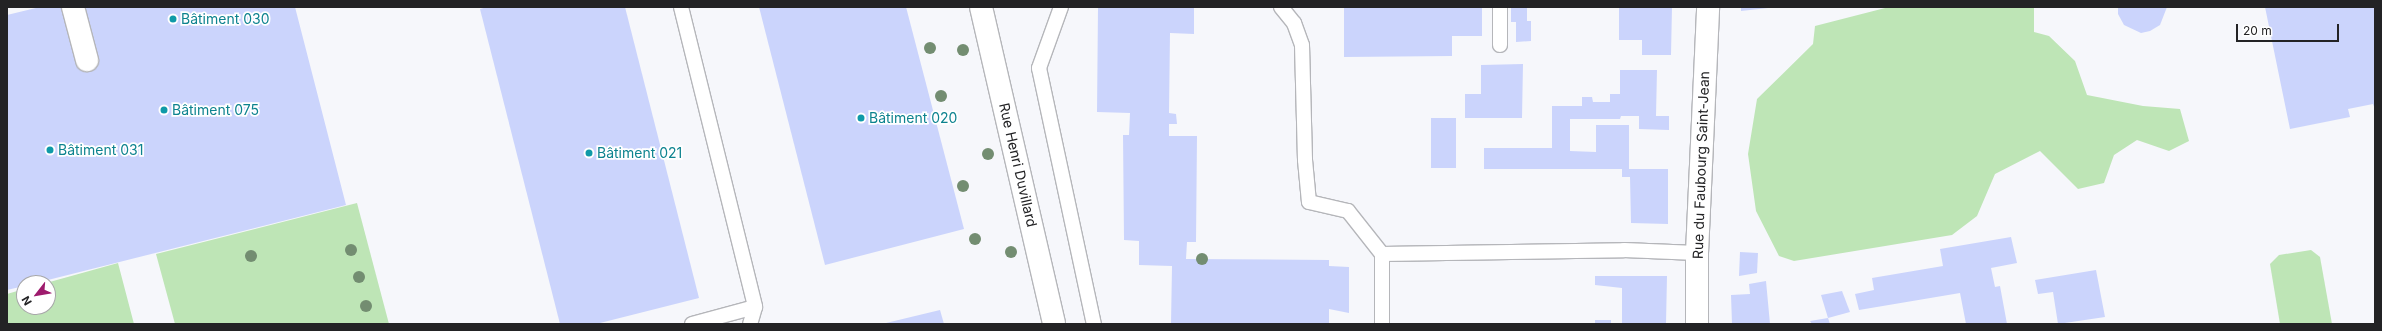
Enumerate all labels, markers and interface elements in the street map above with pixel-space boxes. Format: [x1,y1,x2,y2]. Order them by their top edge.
place label: Bâtiment 030 [181,11,270,27]
marker: Bâtiment 030 [168,14,178,24]
scale bar [2238,16,2341,42]
text: 20 m [2243,23,2272,38]
street label: Rue du Faubourg Saint-Jean [1689,71,1713,259]
street label: Rue Henri Duvillard [996,101,1040,229]
place label: Bâtiment 075 [172,102,259,118]
marker: Bâtiment 075 [159,105,169,115]
place label: Bâtiment 020 [869,110,957,126]
marker: Bâtiment 020 [856,113,866,123]
place label: Bâtiment 031 [58,142,143,158]
marker: Bâtiment 031 [45,145,55,155]
place label: Bâtiment 021 [597,145,682,161]
marker: Bâtiment 021 [584,148,594,158]
north arrow [16,275,56,315]
text: N [18,293,35,308]

